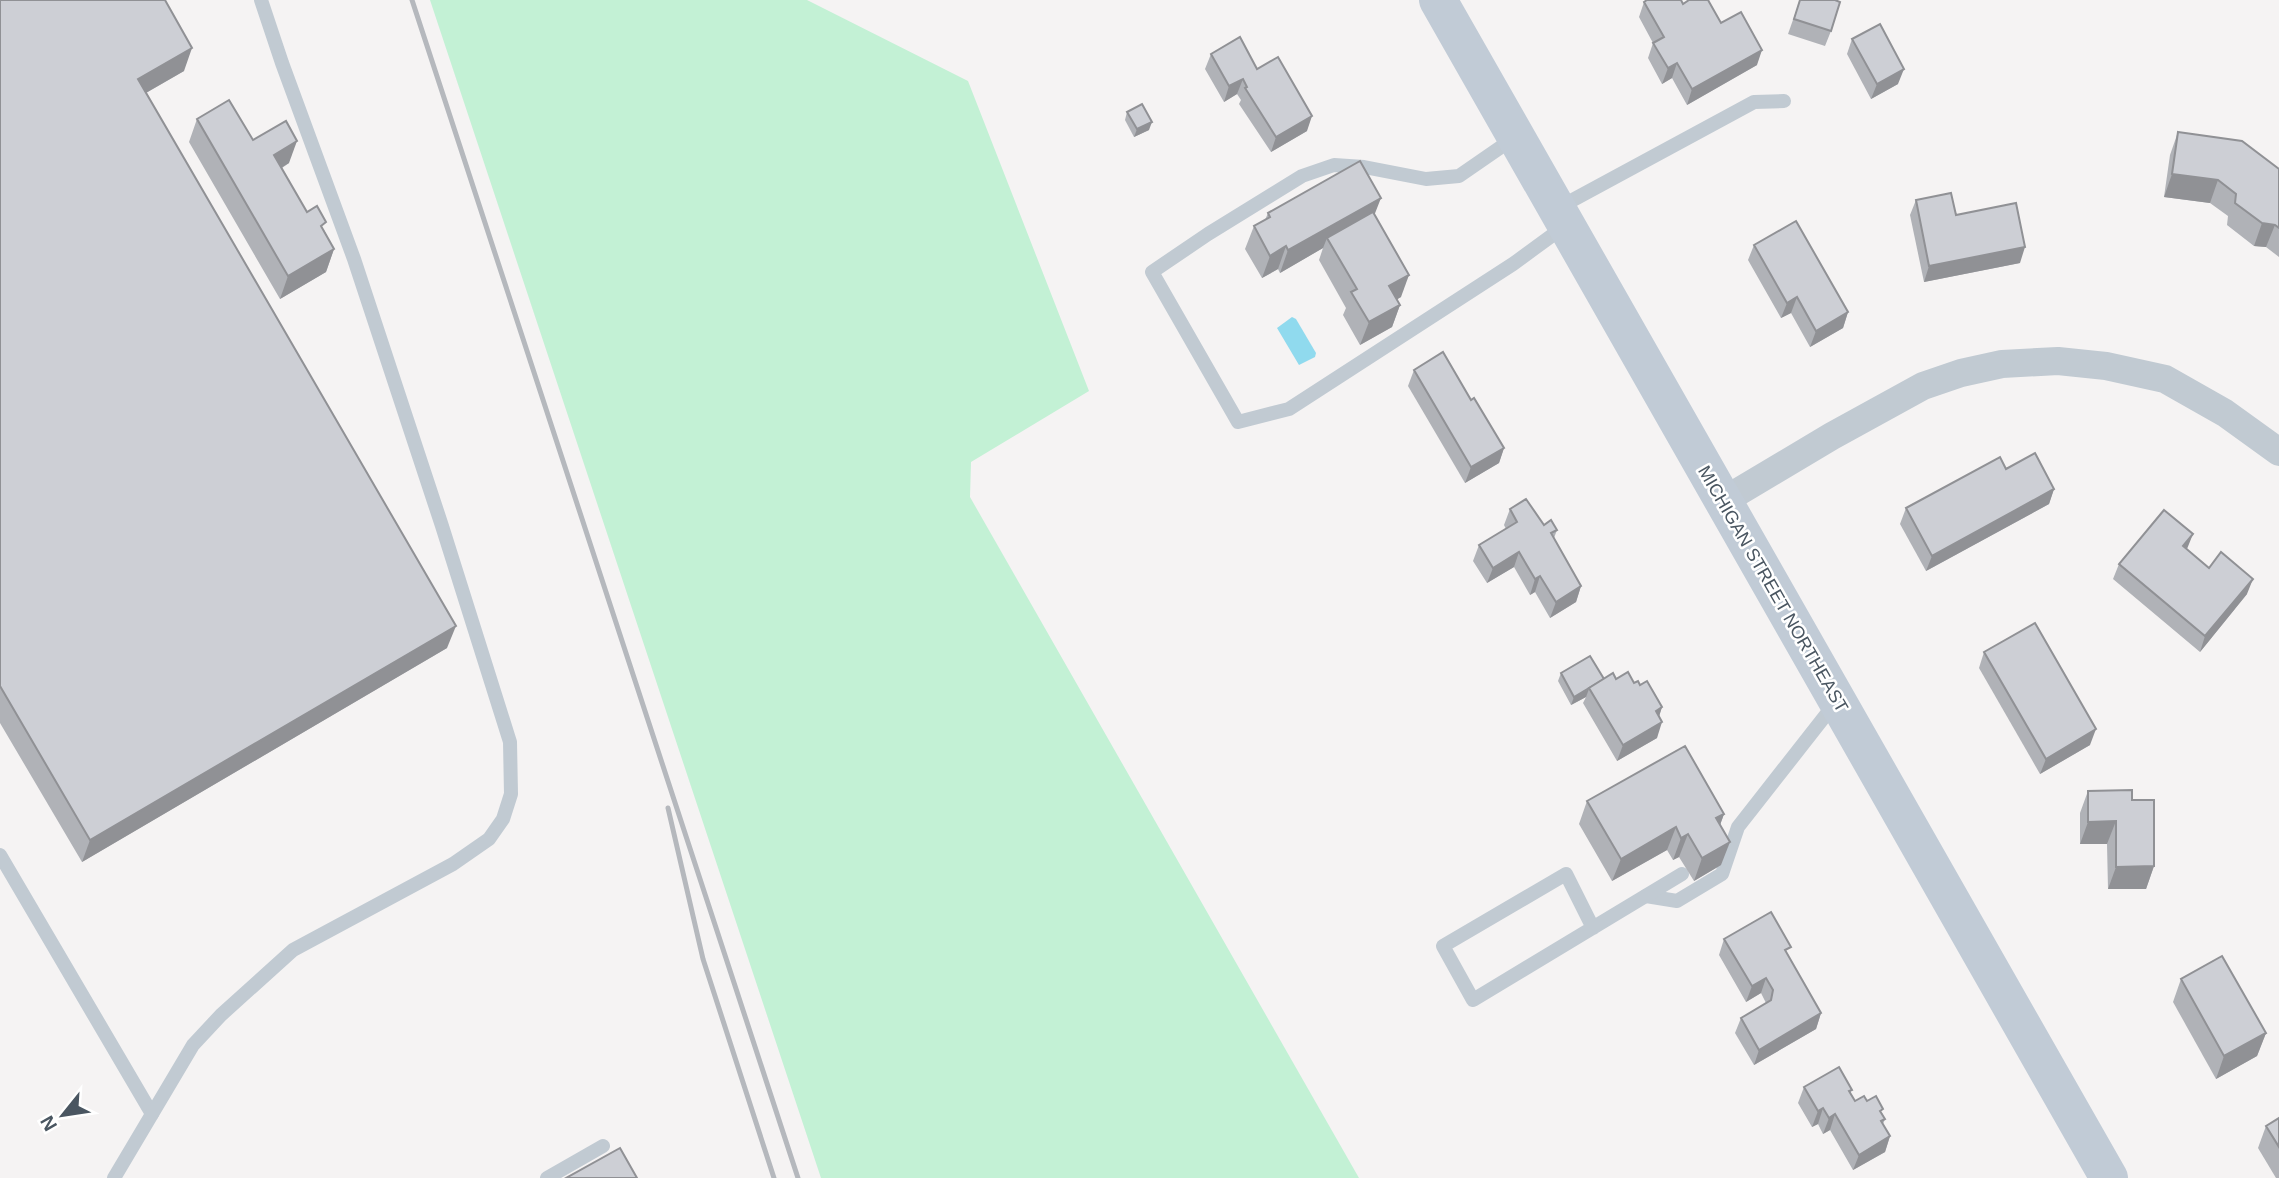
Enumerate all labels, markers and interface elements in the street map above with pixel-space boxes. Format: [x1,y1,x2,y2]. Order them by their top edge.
street label: MICHIGAN STREET NORTHEAST [1694,462,1852,716]
north arrow [28,1080,98,1150]
text: N [36,1112,61,1134]

